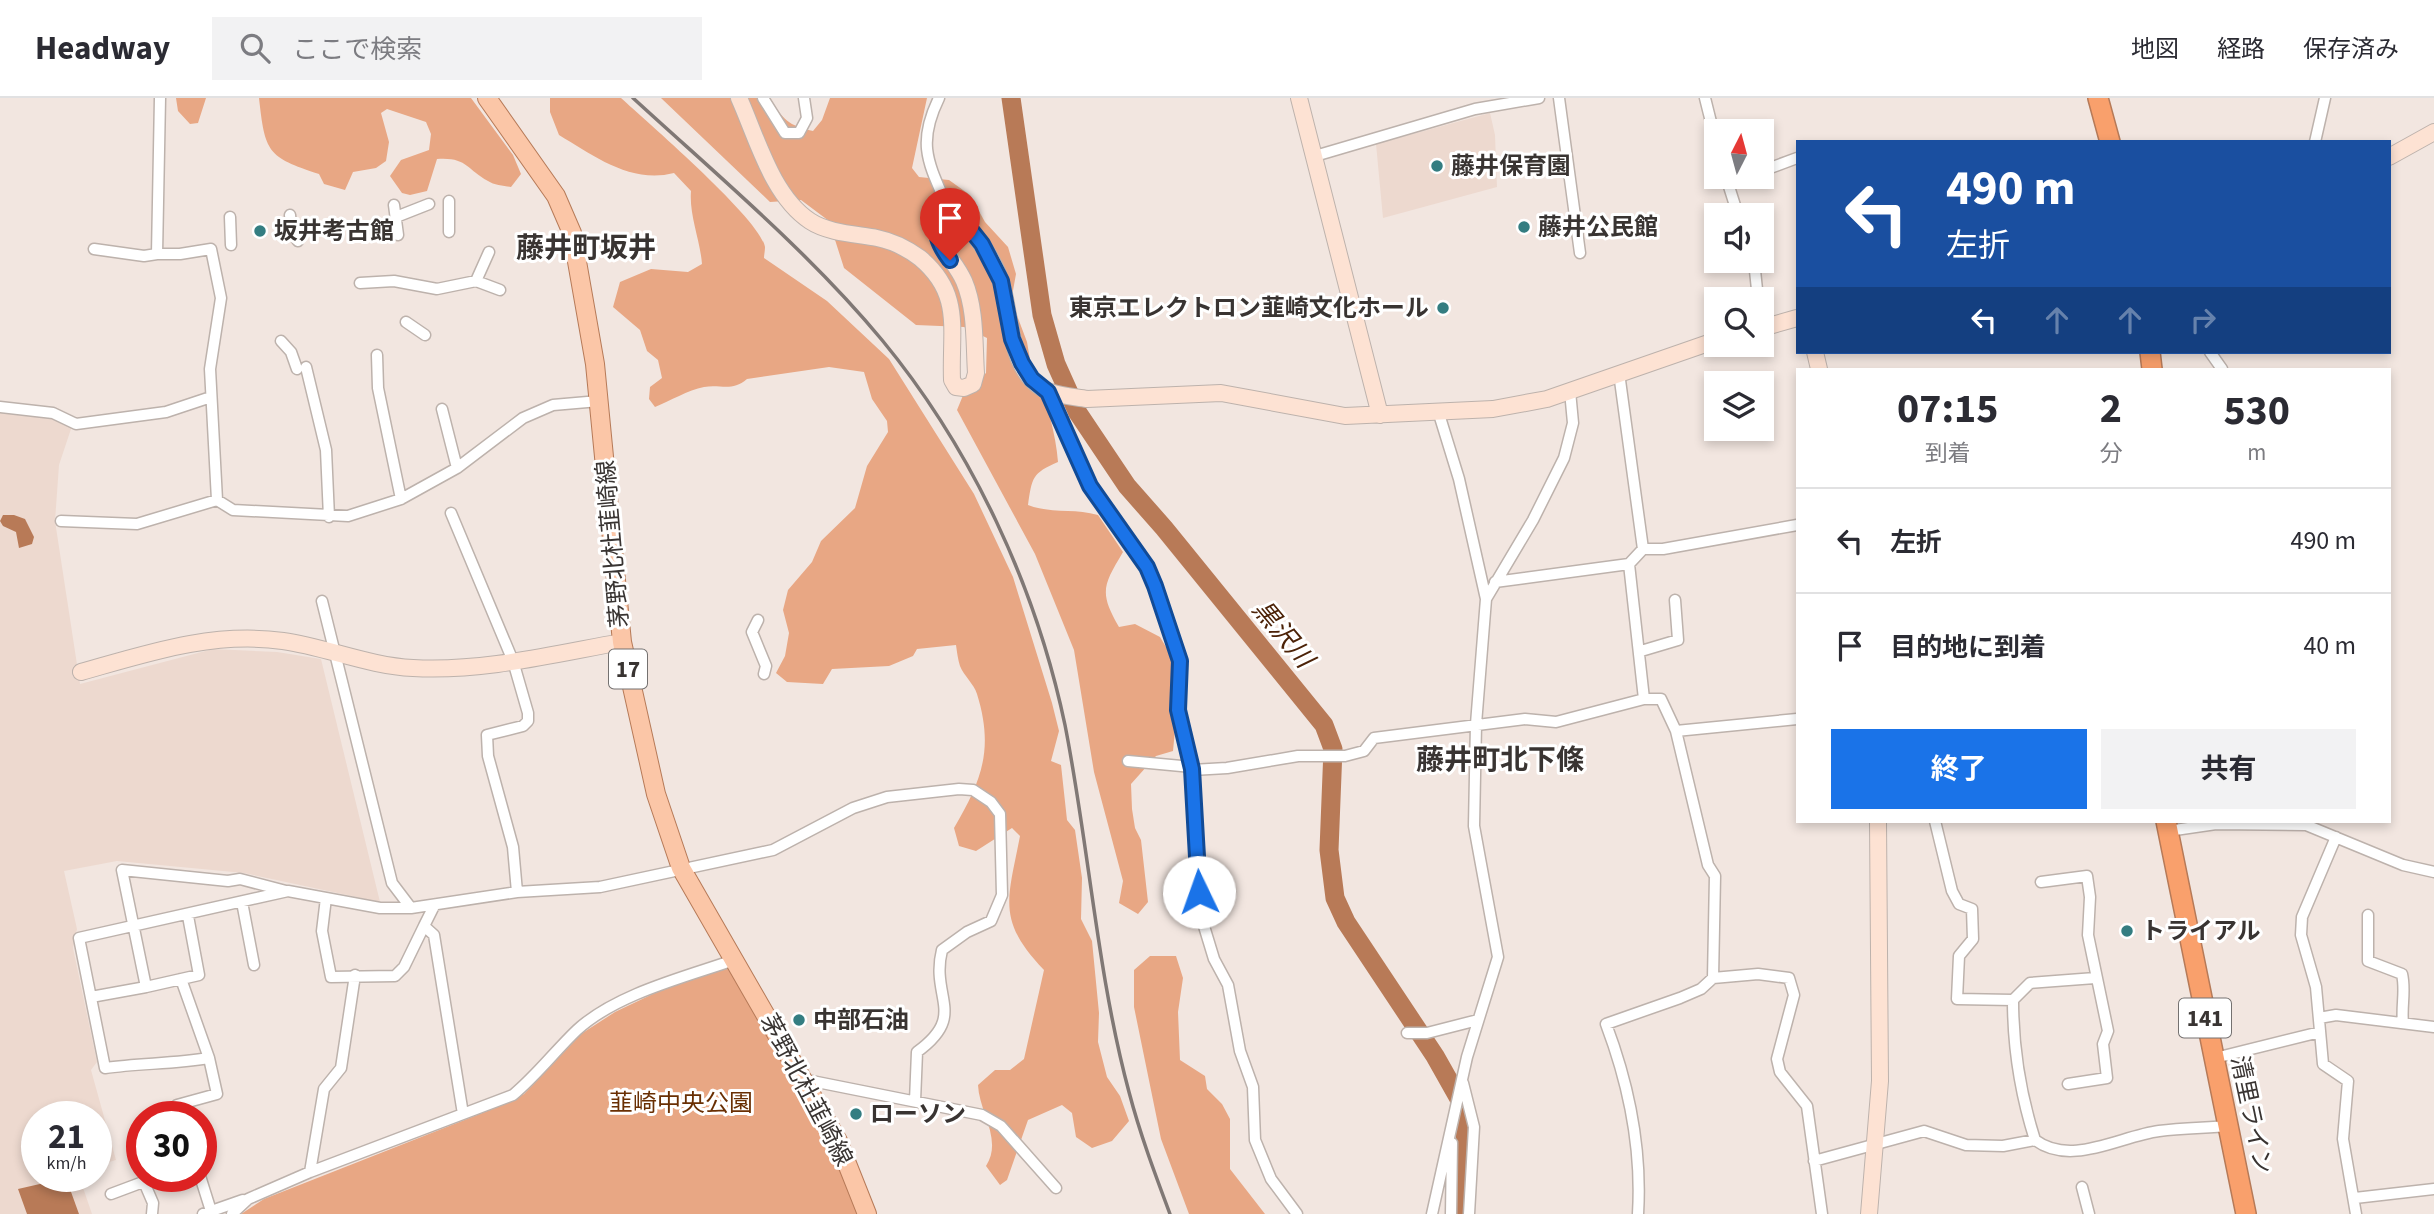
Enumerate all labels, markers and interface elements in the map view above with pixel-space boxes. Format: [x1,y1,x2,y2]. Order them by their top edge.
search box [212,17,702,80]
text: Headway [35,25,170,72]
icon: search [236,29,274,67]
text: ここで検索 [292,31,422,68]
text: 地図 [2131,32,2179,67]
text: 経路 [2217,32,2265,67]
text: 保存済み [2303,32,2399,67]
north arrow [1704,119,1774,189]
map controls [1704,119,1774,441]
place label: 藤井保育園 [1451,149,1571,184]
text: 490 m [1946,154,2075,224]
marker: 藤井保育園 [1429,158,1445,174]
icon: left [1831,168,1922,259]
pin [920,188,980,260]
icon: arrive [931,199,969,237]
button: sound [1704,203,1774,273]
place label: 藤井公民館 [1538,210,1658,245]
place label: 坂井考古館 [274,214,394,249]
marker: 藤井公民館 [1516,219,1532,235]
marker: 坂井考古館 [252,223,268,239]
text: 左折 [1946,223,2010,269]
district label: 藤井町坂井 [516,228,656,268]
button: search [1704,287,1774,357]
place label: 東京エレクトロン韮崎文化ホール [1069,291,1429,326]
marker: 東京エレクトロン韮崎文化ホール [1435,300,1451,316]
icon: left [1965,301,2003,339]
icon: ahead [2038,301,2076,339]
icon: ahead [2111,301,2149,339]
icon: right [2184,301,2222,339]
button: layers [1704,371,1774,441]
text: 07:15 [1897,379,1998,439]
text: 2 [2100,379,2122,439]
text: 530 [2223,381,2290,441]
text: m [2247,436,2266,469]
text: 到着 [1925,437,1971,470]
text: 分 [2099,437,2122,470]
street label: 茅野北杜韮崎線 [588,459,638,629]
icon: left [1831,522,1869,560]
text: 490 m [2290,522,2356,559]
text: 左折 [1890,524,1942,561]
water label: 黒沢川 [1244,592,1324,678]
icon: arrive [1831,627,1869,665]
text: 40 m [2303,627,2356,664]
text: 目的地に到着 [1890,629,2046,666]
road number: 17 [609,650,647,688]
button: 終了 [1831,729,2087,809]
button: 共有 [2101,729,2356,809]
district label: 藤井町北下條 [1416,740,1584,780]
position arrow [1162,855,1236,929]
place label: トライアル [2141,914,2261,949]
marker: トライアル [2119,923,2135,939]
road number: 141 [2179,998,2231,1037]
place label: 中部石油 [813,1003,909,1038]
street label: 茅野北杜韮崎線 [751,1008,861,1172]
marker: 中部石油 [791,1012,807,1028]
street label: 清里ライン [2221,1053,2281,1177]
park label: 韮崎中央公園 [609,1086,753,1121]
place label: ローソン [870,1097,966,1132]
speed limit sign: 30 [126,1101,217,1192]
marker: ローソン [848,1106,864,1122]
text: 21 [48,1112,85,1162]
text: km/h [47,1151,86,1176]

